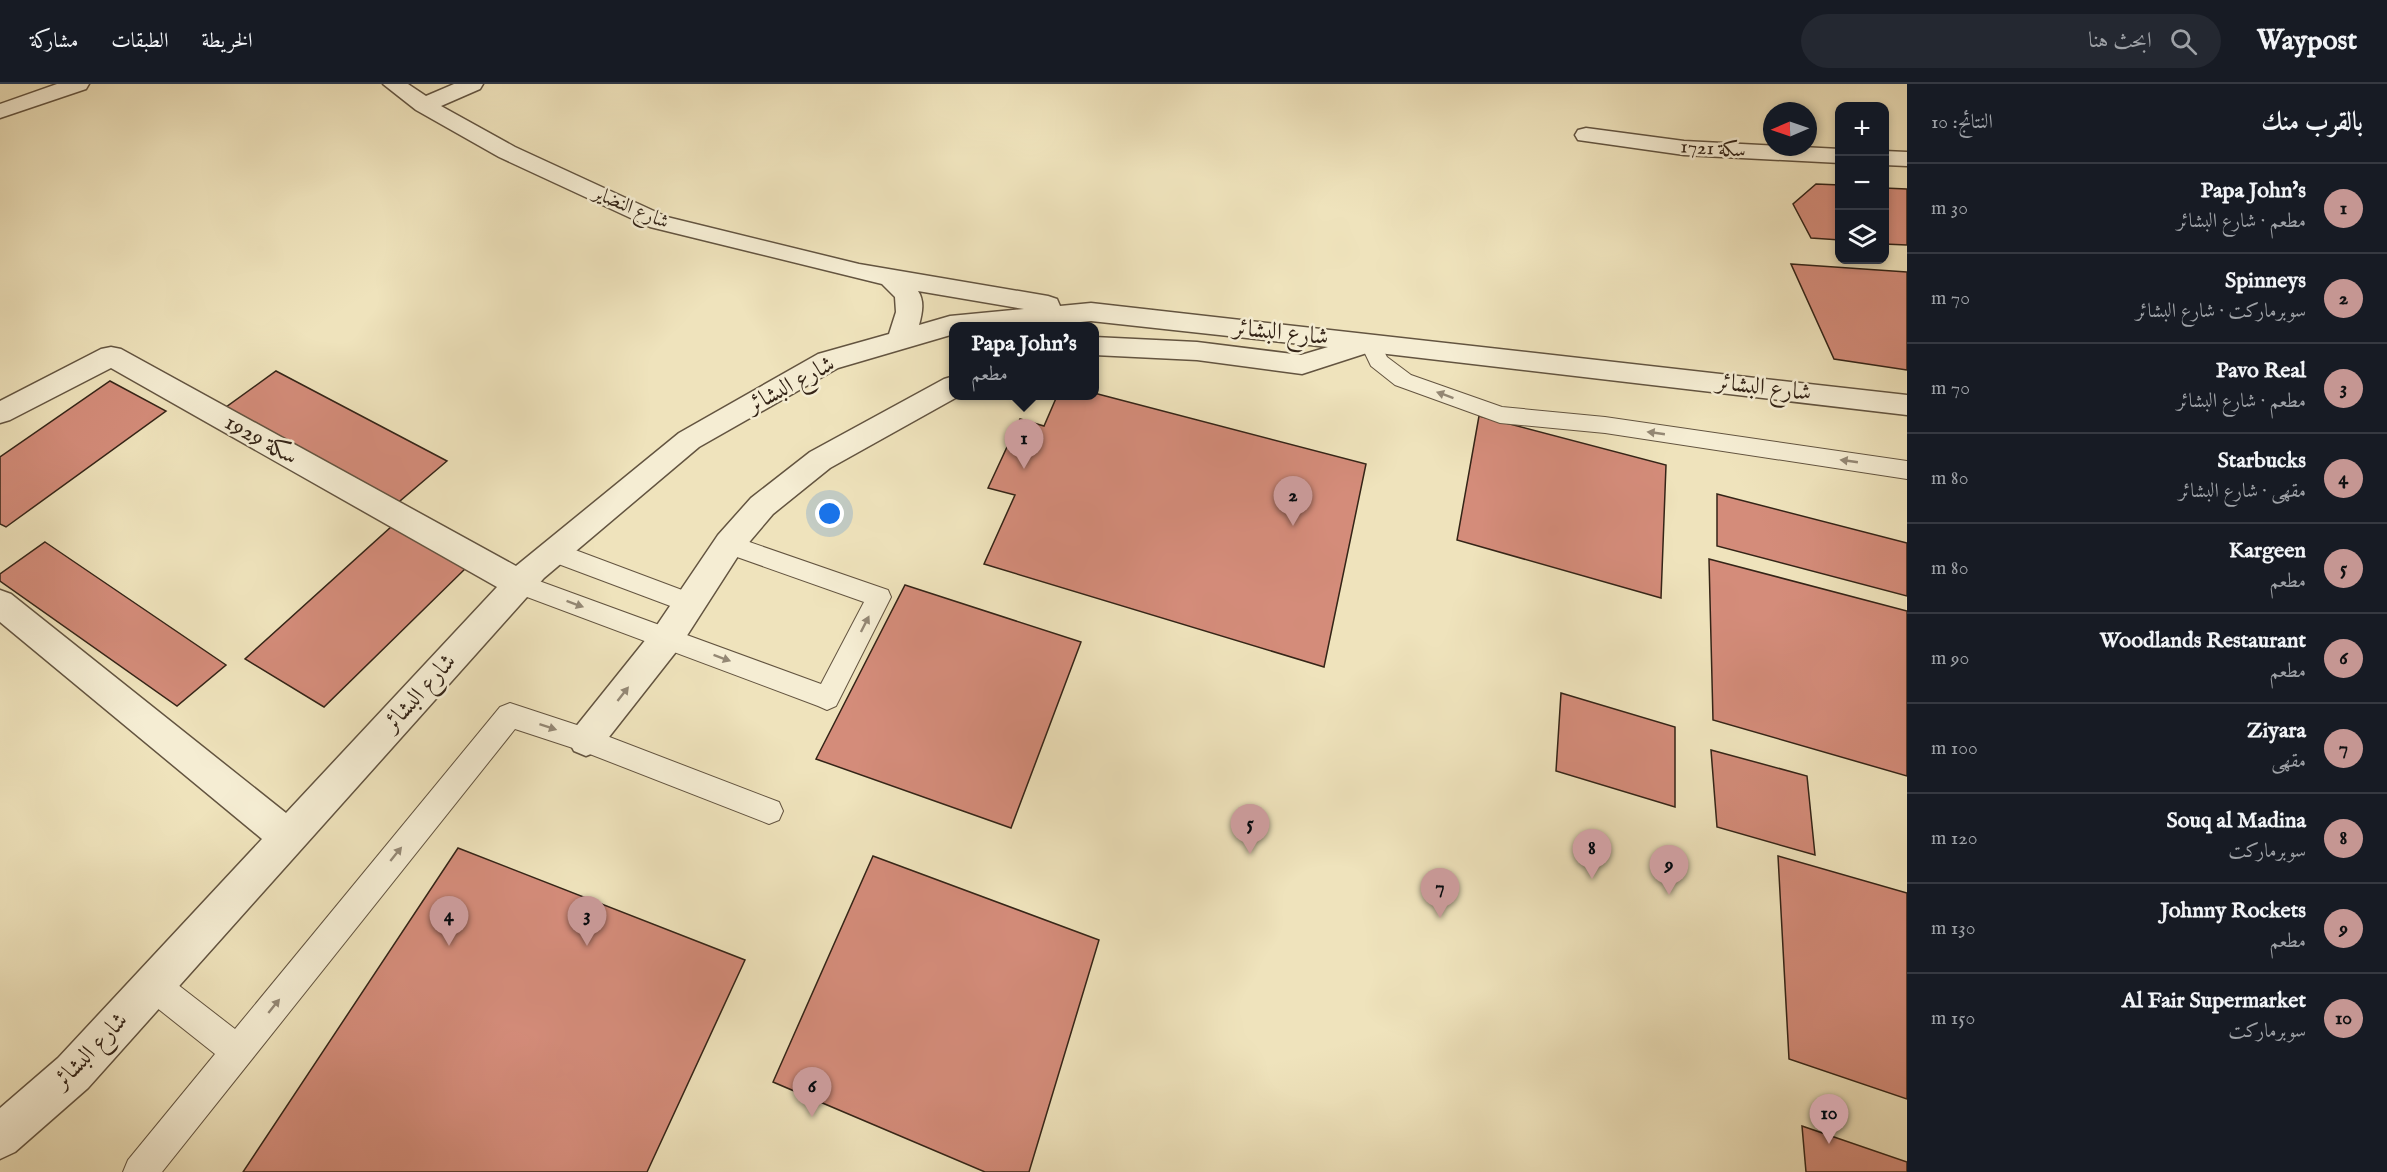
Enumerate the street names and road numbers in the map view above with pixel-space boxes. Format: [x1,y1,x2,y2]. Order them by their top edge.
street label: سكة 1721 [1680,134,1746,164]
street label: شارع النضاير [586,180,673,239]
street label: شارع البشائر [1229,312,1330,356]
street label: شارع البشائر [739,349,842,425]
street label: شارع البشائر [1711,366,1813,412]
street label: سكة 1929 [219,407,303,473]
street label: شارع البشائر [375,647,466,743]
street label: شارع البشائر [45,1006,137,1100]

